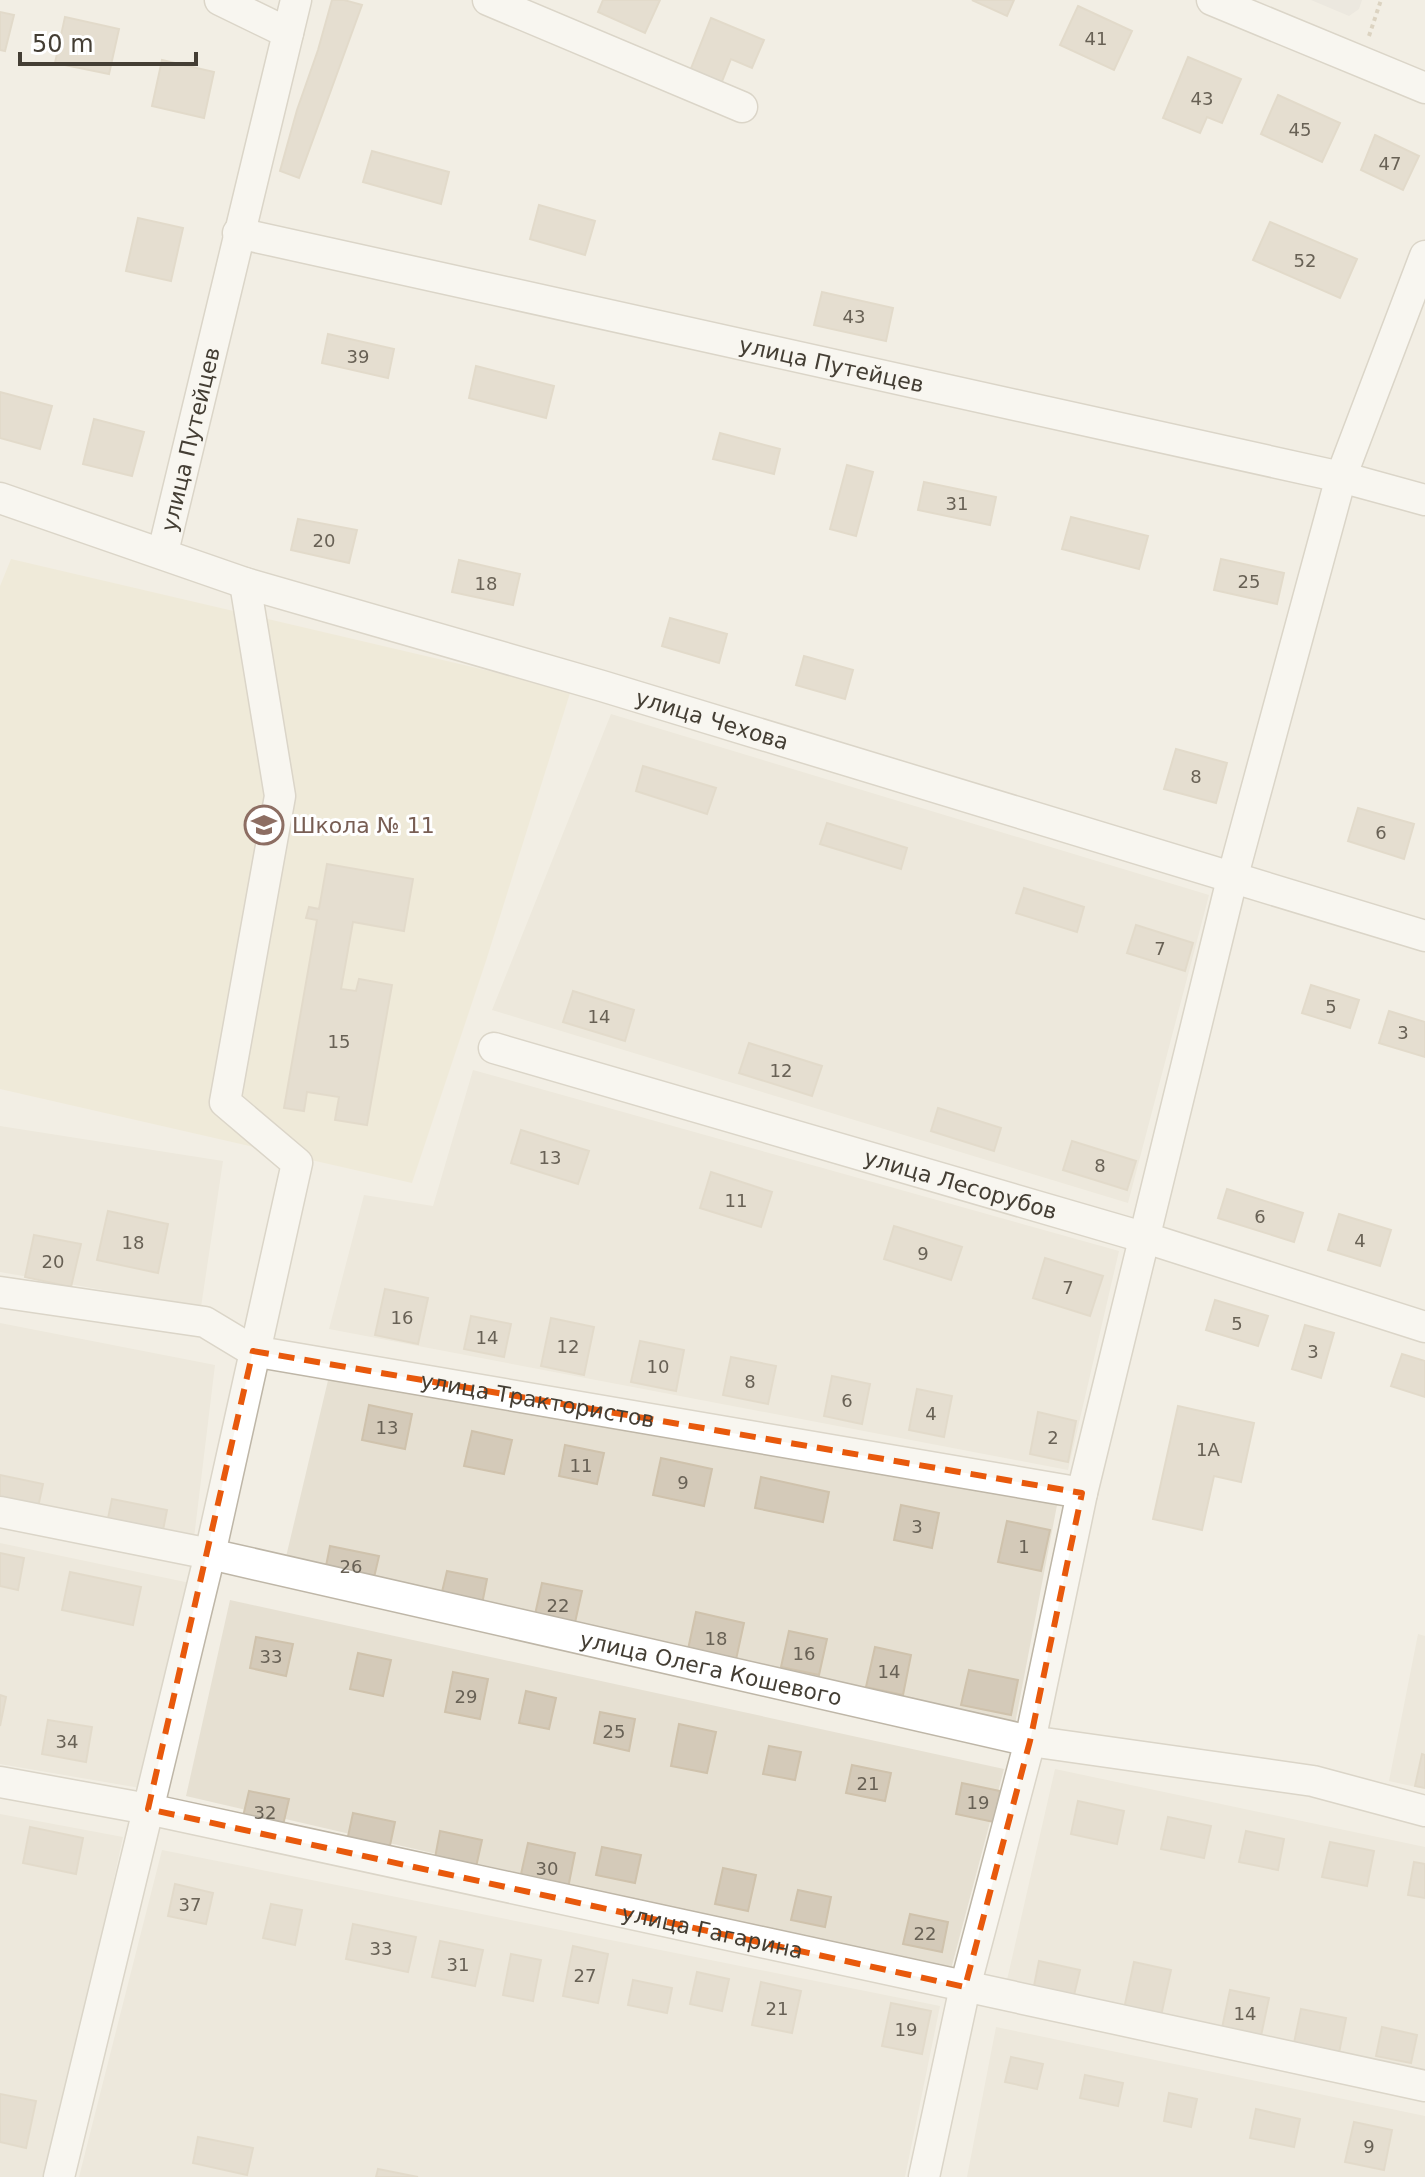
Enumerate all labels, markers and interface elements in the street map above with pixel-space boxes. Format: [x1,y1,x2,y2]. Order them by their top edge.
scale bar [20,16,196,66]
house number: 41 [1085,28,1107,49]
text: 50 m [32,30,94,58]
house number: 43 [1191,88,1213,109]
house number: 45 [1289,119,1311,140]
house number: 47 [1379,153,1401,174]
house number: 52 [1294,250,1316,271]
house number: 43 [843,306,865,327]
street label: улица Путейцев [737,332,926,397]
street label: улица Путейцев [156,345,224,534]
house number: 39 [347,346,369,367]
house number: 31 [946,493,968,514]
house number: 20 [313,530,335,551]
house number: 25 [1238,571,1260,592]
house number: 18 [475,573,497,594]
street label: улица Чехова [633,684,792,754]
house number: 8 [1190,766,1202,787]
school or university icon: Школа № 11 [243,804,285,846]
place label: Школа № 11 [292,813,435,838]
house number: 6 [1375,822,1387,843]
house number: 7 [1154,938,1166,959]
house number: 5 [1325,996,1337,1017]
house number: 14 [588,1006,610,1027]
house number: 3 [1397,1022,1409,1043]
house number: 15 [328,1031,350,1052]
house number: 12 [770,1060,792,1081]
street label: улица Лесорубов [861,1144,1060,1224]
house number: 13 [539,1147,561,1168]
house number: 8 [1094,1155,1106,1176]
house number: 11 [725,1190,747,1211]
house number: 6 [1254,1206,1266,1227]
house number: 4 [1354,1230,1366,1251]
house number: 18 [122,1232,144,1253]
house number: 9 [917,1243,929,1264]
house number: 20 [42,1251,64,1272]
house number: 7 [1062,1277,1074,1298]
house number: 16 [391,1307,413,1328]
house number: 5 [1231,1313,1243,1334]
house number: 14 [476,1327,498,1348]
house number: 12 [557,1336,579,1357]
house number: 3 [1307,1341,1319,1362]
house number: 10 [647,1356,669,1377]
street label: улица Трактористов [419,1367,657,1432]
house number: 8 [744,1371,756,1392]
house number: 6 [841,1390,853,1411]
house number: 4 [925,1403,937,1424]
house number: 13 [376,1417,398,1438]
house number: 2 [1047,1427,1059,1448]
house number: 1А [1196,1439,1221,1460]
house number: 11 [570,1455,592,1476]
house number: 9 [677,1472,689,1493]
house number: 3 [911,1516,923,1537]
house number: 1 [1018,1536,1030,1557]
house number: 26 [340,1556,362,1577]
house number: 22 [547,1595,569,1616]
street label: улица Олега Кошевого [578,1626,844,1710]
house number: 18 [705,1628,727,1649]
house number: 16 [793,1643,815,1664]
house number: 33 [260,1646,282,1667]
house number: 14 [878,1661,900,1682]
house number: 29 [455,1686,477,1707]
house number: 25 [603,1721,625,1742]
house number: 34 [56,1731,78,1752]
house number: 21 [857,1773,879,1794]
house number: 19 [967,1792,989,1813]
house number: 32 [254,1802,276,1823]
house number: 30 [536,1858,558,1879]
house number: 37 [179,1894,201,1915]
street label: улица Гагарина [619,1900,805,1963]
house number: 22 [914,1923,936,1944]
house number: 33 [370,1938,392,1959]
house number: 31 [447,1954,469,1975]
house number: 27 [574,1965,596,1986]
house number: 21 [766,1998,788,2019]
house number: 14 [1234,2003,1256,2024]
house number: 19 [895,2019,917,2040]
house number: 9 [1363,2136,1375,2157]

